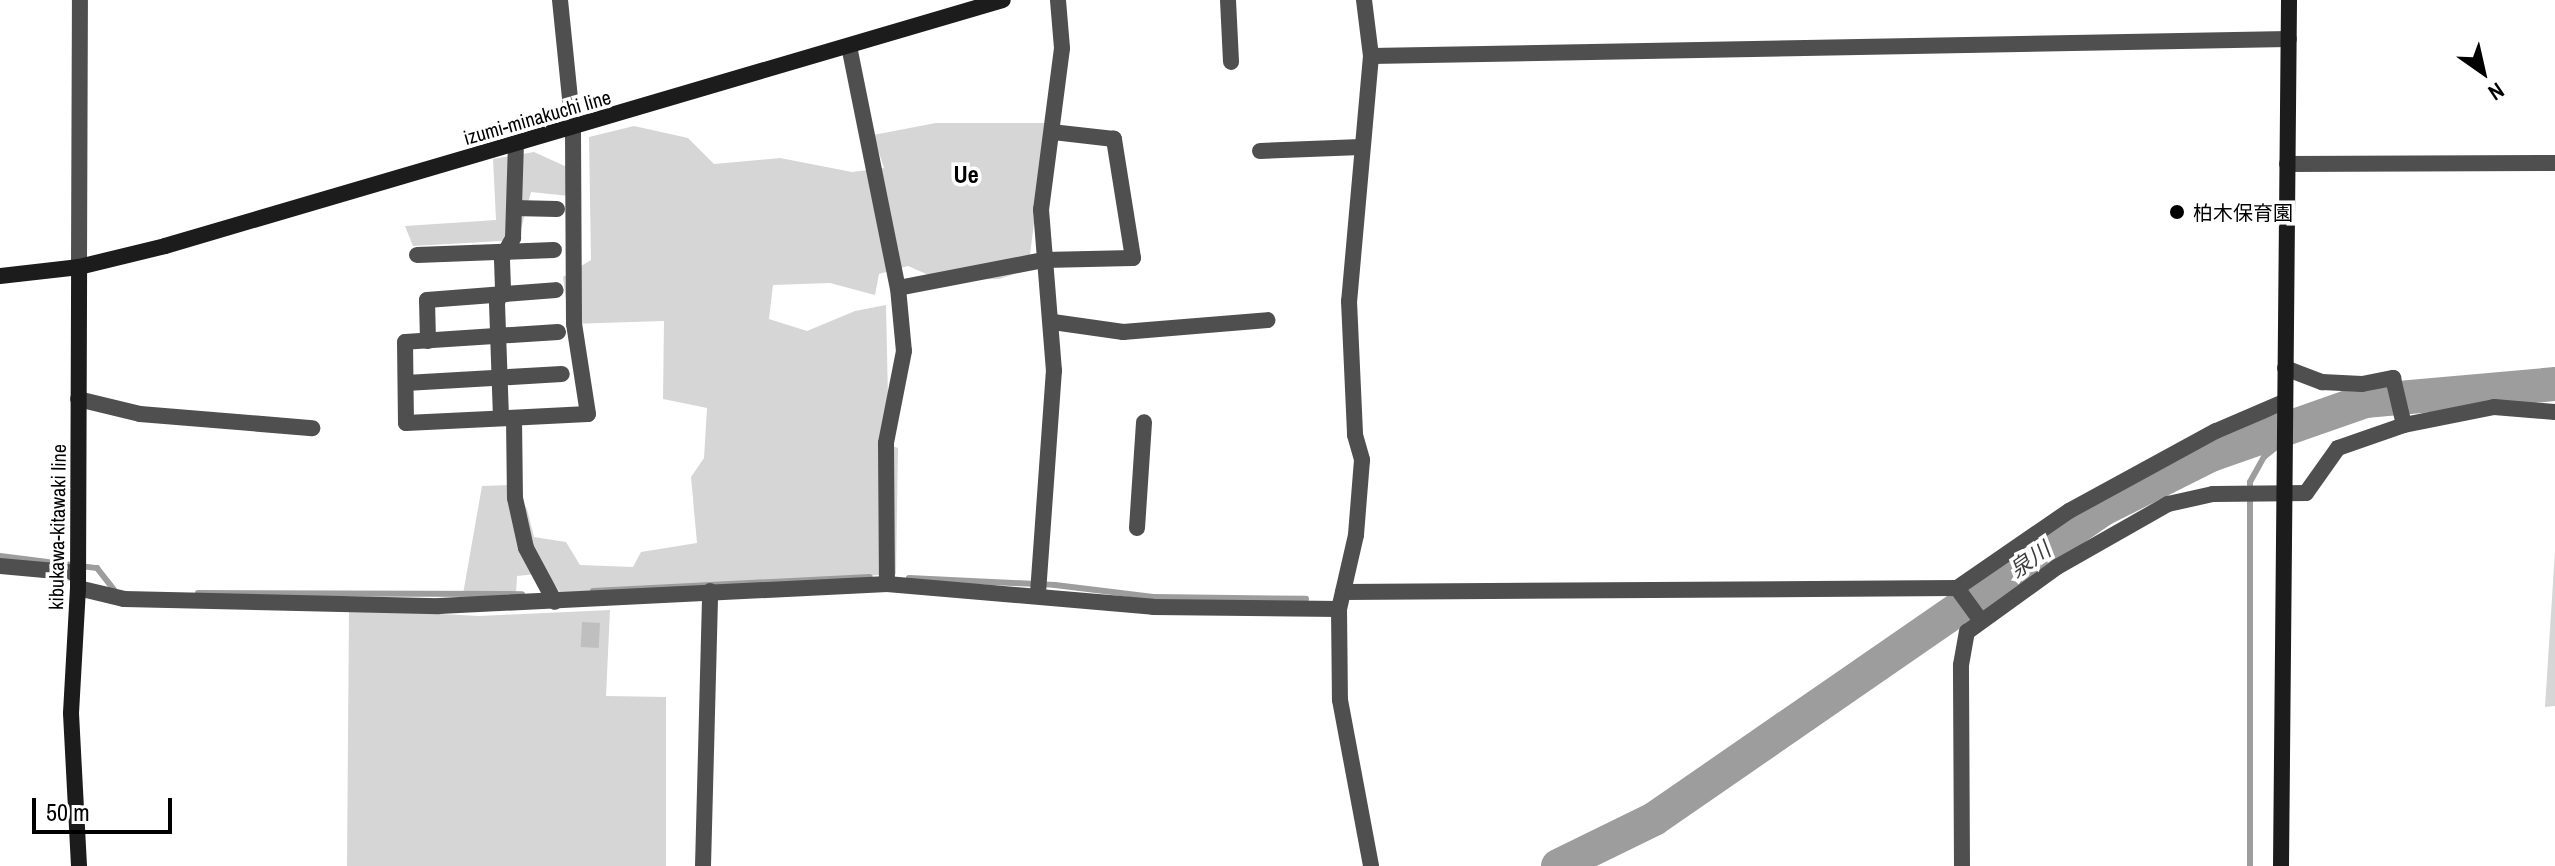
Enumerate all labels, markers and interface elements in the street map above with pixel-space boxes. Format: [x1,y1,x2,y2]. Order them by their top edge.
north arrow [2443,32,2523,112]
text: N [2483,76,2510,108]
street label: izumi-minakuchi line [461,84,613,150]
district label: Ue [953,161,979,189]
place label: 柏木保育園 [2193,200,2293,224]
marker: 柏木保育園 [2168,203,2186,221]
street label: kibukawa-kitawaki line [44,444,70,610]
water label: 泉川 [2004,537,2056,583]
scale bar [36,782,176,832]
text: 50 m [46,796,90,828]

